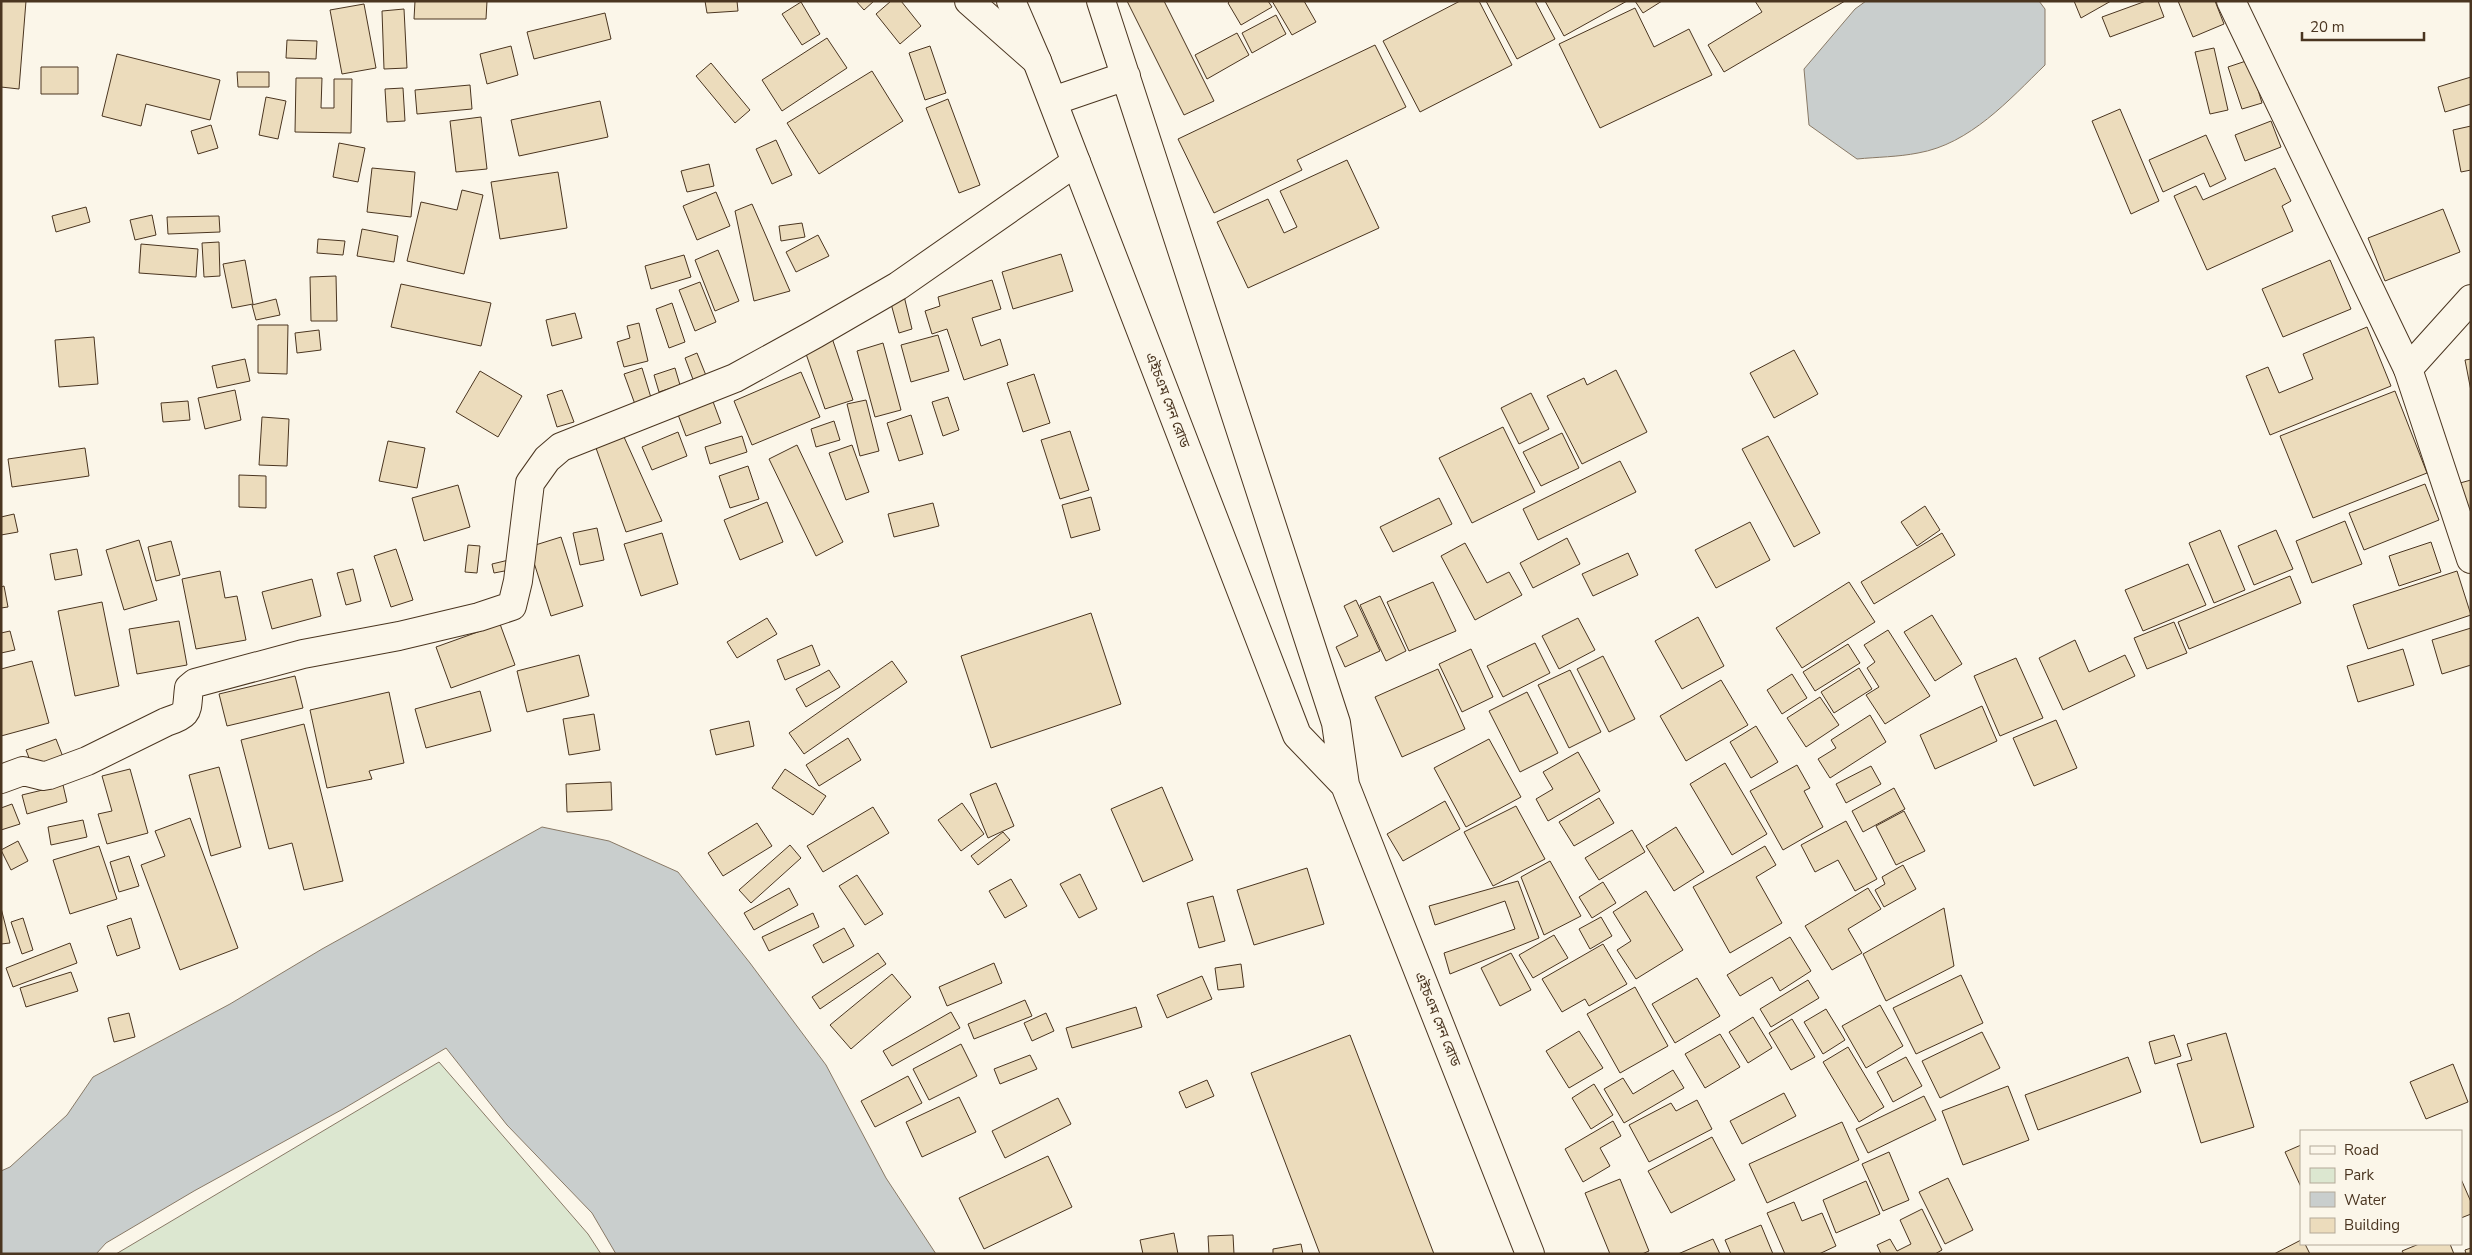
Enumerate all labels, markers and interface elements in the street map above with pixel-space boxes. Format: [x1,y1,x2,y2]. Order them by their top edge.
scale bar [2302,10,2424,42]
text: 20 m [2310,17,2345,37]
street label: এইচএম সেন রোড [1141,350,1195,451]
street label: এইচএম সেন রোড [1410,969,1466,1070]
legend [2300,1130,2462,1245]
text: Road [2344,1140,2379,1160]
text: Park [2344,1165,2374,1185]
text: Water [2344,1190,2387,1210]
text: Building [2344,1215,2400,1235]

